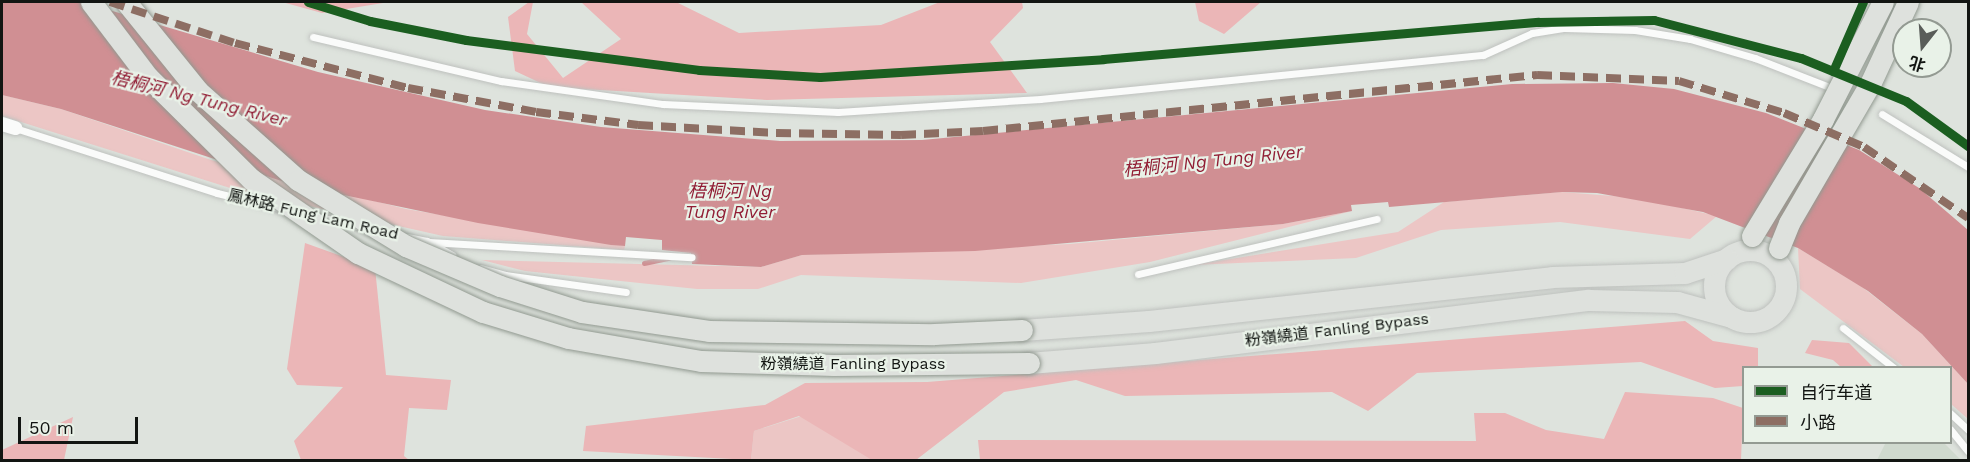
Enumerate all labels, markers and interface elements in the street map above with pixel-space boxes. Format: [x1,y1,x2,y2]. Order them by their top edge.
north arrow [1892,18,1952,78]
text: 北 [1907,52,1928,75]
water label: 梧桐河 Ng Tung River [109,67,289,131]
water label: 梧桐河 Ng Tung River [1122,141,1304,181]
water label: 梧桐河 Ng Tung River [685,181,775,224]
street label: 鳳林路 Fung Lam Road [226,186,400,244]
street label: 粉嶺繞道 Fanling Bypass [1244,309,1430,351]
street label: 粉嶺繞道 Fanling Bypass [760,354,946,374]
legend [1742,366,1952,444]
text: 自行车道 [1800,382,1872,403]
scale bar [21,405,141,443]
text: 小路 [1800,412,1836,433]
text: 50 m [29,417,74,438]

